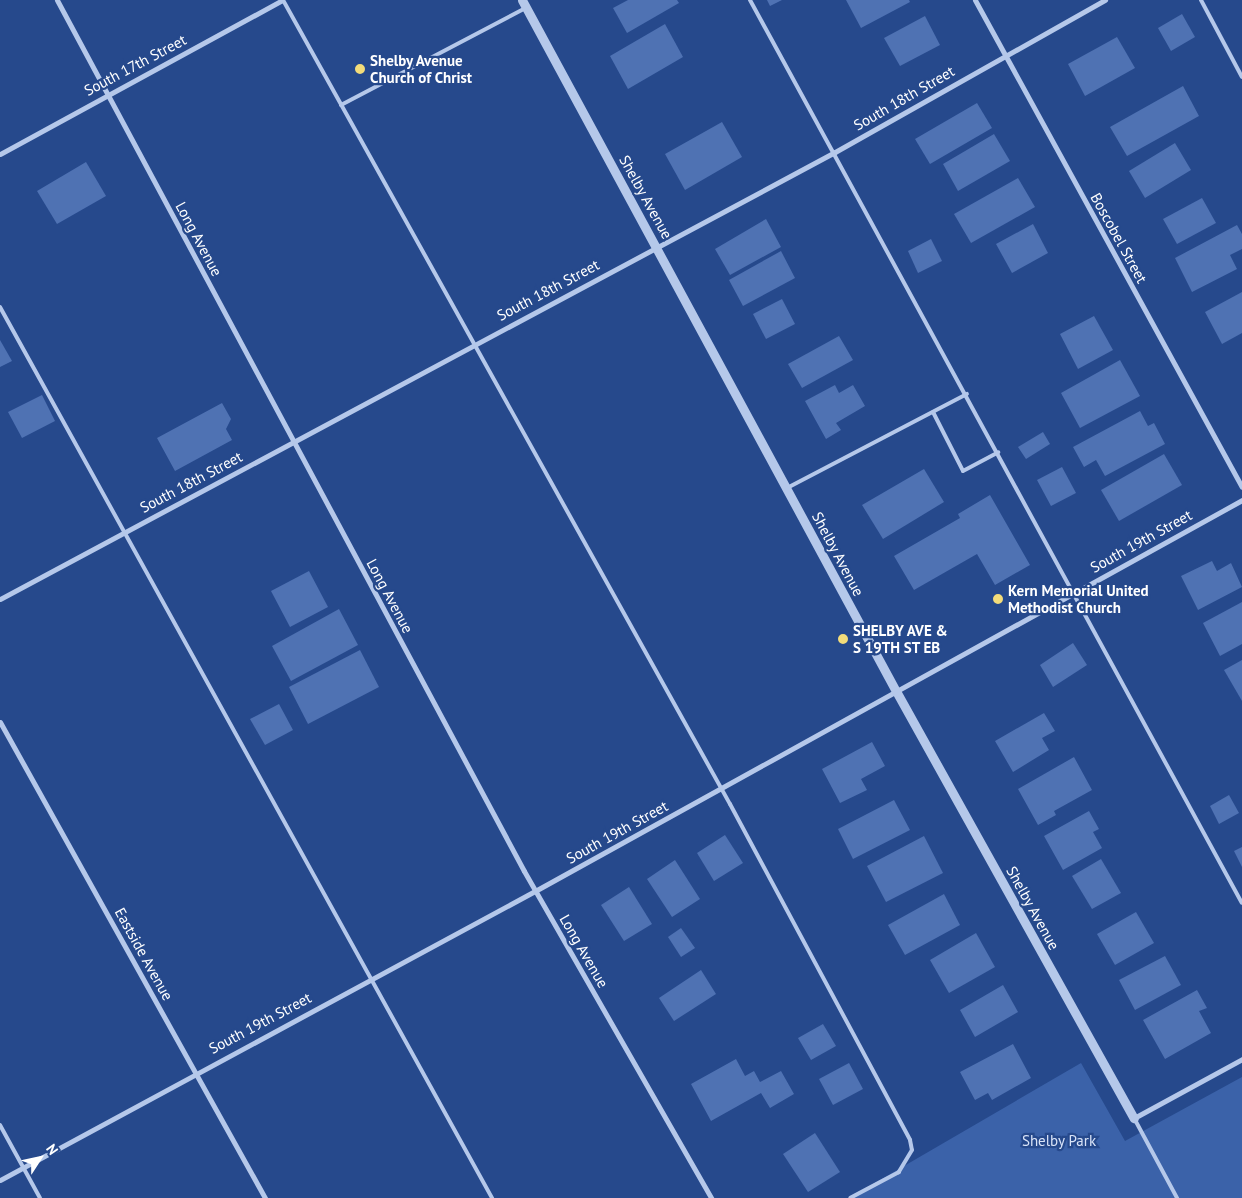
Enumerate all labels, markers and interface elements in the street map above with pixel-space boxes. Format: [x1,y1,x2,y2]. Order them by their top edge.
street label: South 17th Street [81,31,189,99]
place label: Shelby Avenue Church of Christ [370,51,472,86]
street label: South 18th Street [850,62,958,134]
marker: Shelby Avenue Church of Christ [354,63,366,75]
street label: Shelby Avenue [615,152,677,242]
street label: Boscobel Street [1087,190,1151,286]
street label: Long Avenue [172,199,226,279]
street label: South 18th Street [494,255,602,325]
street label: South 18th Street [137,447,245,517]
street label: South 19th Street [1087,506,1195,576]
street label: Shelby Avenue [808,508,868,600]
street label: Long Avenue [363,556,417,636]
place label: Kern Memorial United Methodist Church [1008,581,1149,616]
marker: Kern Memorial United Methodist Church [992,593,1004,605]
place label: SHELBY AVE & S 19TH ST EB [853,621,949,656]
marker: SHELBY AVE & S 19TH ST EB [837,633,849,645]
street label: South 19th Street [563,797,671,867]
street label: Shelby Avenue [1002,863,1064,953]
street label: Eastside Avenue [111,904,177,1004]
street label: Long Avenue [556,911,612,991]
street label: South 19th Street [206,988,314,1058]
park label: Shelby Park [1022,1132,1096,1150]
north arrow [15,1133,65,1183]
text: N [42,1140,62,1158]

